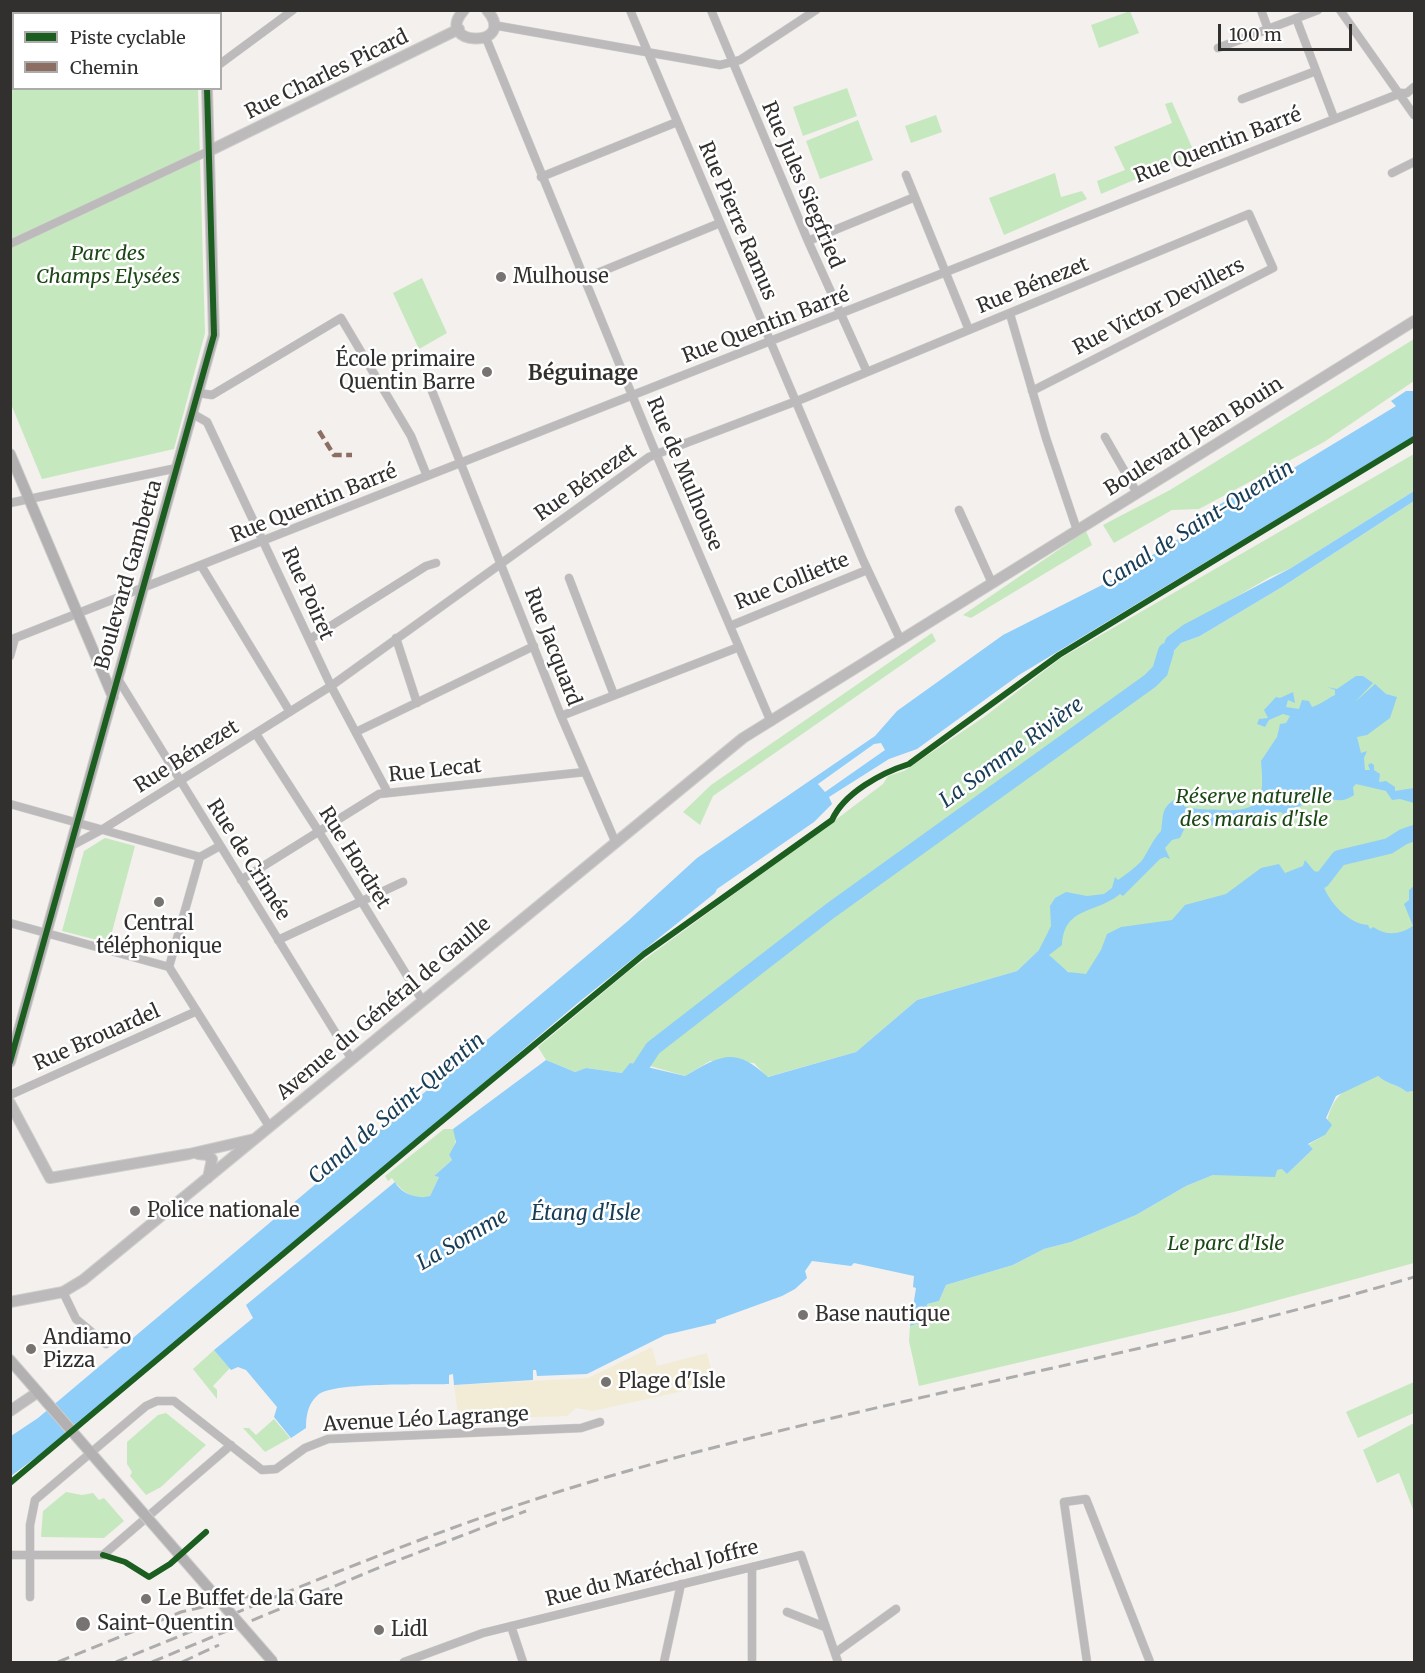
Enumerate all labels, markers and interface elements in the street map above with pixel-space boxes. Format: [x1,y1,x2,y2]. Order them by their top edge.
legend [12,12,222,90]
scale bar [1221,12,1354,50]
text: 100 m [1229,23,1282,46]
street label: Rue Charles Picard [242,25,412,125]
text: Piste cyclable [70,26,186,49]
text: Chemin [70,56,139,79]
street label: Rue Jules Siegfried [756,98,848,272]
street label: Rue Quentin Barré [1131,103,1305,189]
street label: Rue Pierre Ramus [693,138,781,304]
park label: Parc des Champs Elysées [36,242,180,289]
street label: Rue Bénezet [974,253,1092,319]
street label: Rue Victor Devillers [1069,253,1249,361]
place label: Mulhouse [513,265,609,289]
marker: Mulhouse [494,270,508,284]
street label: Rue Quentin Barré [679,283,853,369]
place label: École primaire Quentin Barre [336,348,475,395]
district label: Béguinage [528,361,638,387]
marker: École primaire Quentin Barre [480,365,494,379]
street label: Boulevard Jean Bouin [1100,372,1288,502]
street label: Rue de Mulhouse [641,394,727,554]
street label: Rue Bénezet [531,439,641,527]
water label: Canal de Saint-Quentin [1097,455,1299,595]
street label: Rue Quentin Barré [227,460,401,548]
street label: Boulevard Gambetta [90,477,168,673]
street label: Rue Poiret [276,544,338,644]
street label: Rue Colliette [732,548,852,616]
street label: Rue Jacquard [519,585,585,709]
water label: La Somme Rivière [935,692,1089,814]
street label: Rue Bénezet [130,715,244,799]
street label: Rue Lecat [387,754,483,788]
park label: Réserve naturelle des marais d'Isle [1176,785,1332,832]
street label: Rue de Crimée [201,795,295,925]
street label: Rue Hordret [313,803,395,913]
marker: Central téléphonique [152,895,166,909]
place label: Central téléphonique [96,912,222,959]
street label: Avenue du Général de Gaulle [272,913,496,1105]
street label: Rue Brouardel [30,1000,164,1076]
water label: Canal de Saint-Quentin [304,1028,490,1190]
place label: Police nationale [147,1199,299,1223]
water label: Étang d'Isle [531,1201,641,1227]
marker: Police nationale [128,1204,142,1218]
water label: La Somme [413,1204,513,1276]
park label: Le parc d'Isle [1167,1232,1285,1256]
place label: Base nautique [815,1303,950,1327]
marker: Base nautique [796,1308,810,1322]
place label: Andiamo Pizza [43,1326,131,1373]
marker: Andiamo Pizza [24,1342,38,1356]
place label: Plage d'Isle [618,1370,725,1394]
marker: Plage d'Isle [599,1375,613,1389]
street label: Avenue Léo Lagrange [323,1403,529,1437]
street label: Rue du Maréchal Joffre [543,1536,761,1612]
place label: Le Buffet de la Gare [158,1587,343,1611]
marker: Le Buffet de la Gare [139,1592,153,1606]
place label: Saint-Quentin [97,1612,234,1636]
marker: Saint-Quentin [74,1615,92,1633]
place label: Lidl [391,1618,428,1642]
marker: Lidl [372,1623,386,1637]

